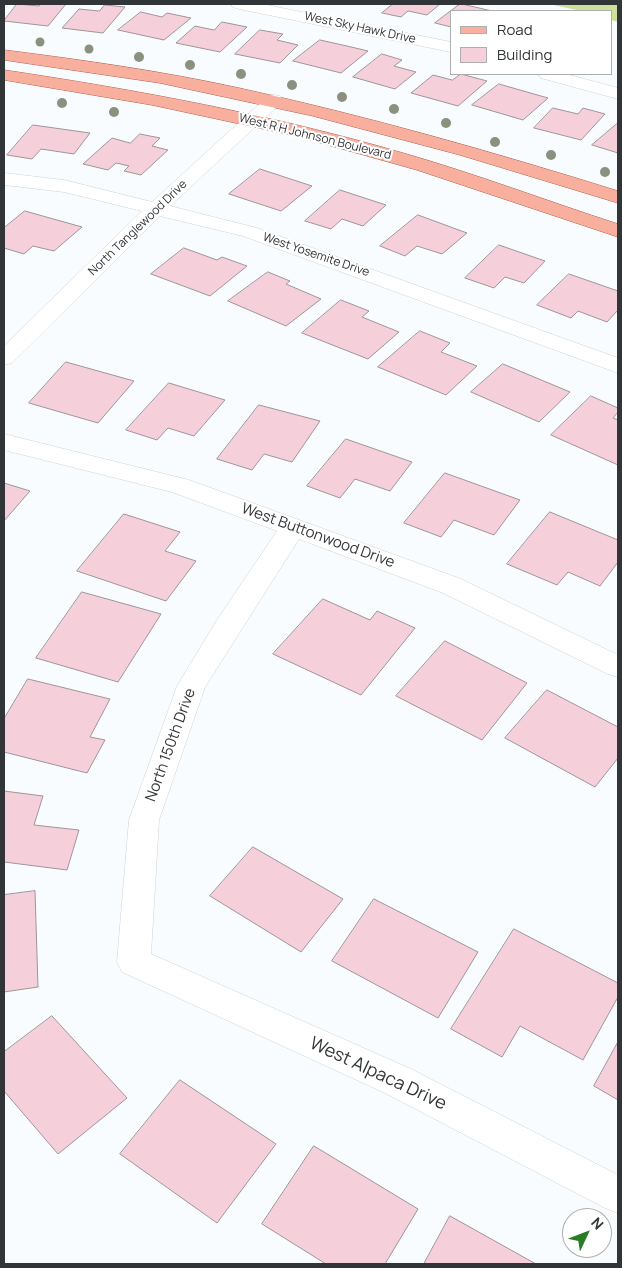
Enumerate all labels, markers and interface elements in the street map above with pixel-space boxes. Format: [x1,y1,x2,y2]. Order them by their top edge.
street label: West Sky Hawk Drive [303,9,417,47]
legend [450,10,612,75]
text: Road [497,19,533,40]
text: Building [497,44,552,65]
street label: West R H Johnson Boulevard [237,111,393,163]
street label: North Tanglewood Drive [86,177,190,279]
street label: West Yosemite Drive [261,230,371,280]
street label: West Buttonwood Drive [239,500,397,572]
street label: North 150th Drive [142,686,200,804]
street label: West Alpaca Drive [306,1033,450,1115]
north arrow [562,1208,612,1258]
text: N [587,1213,608,1233]

